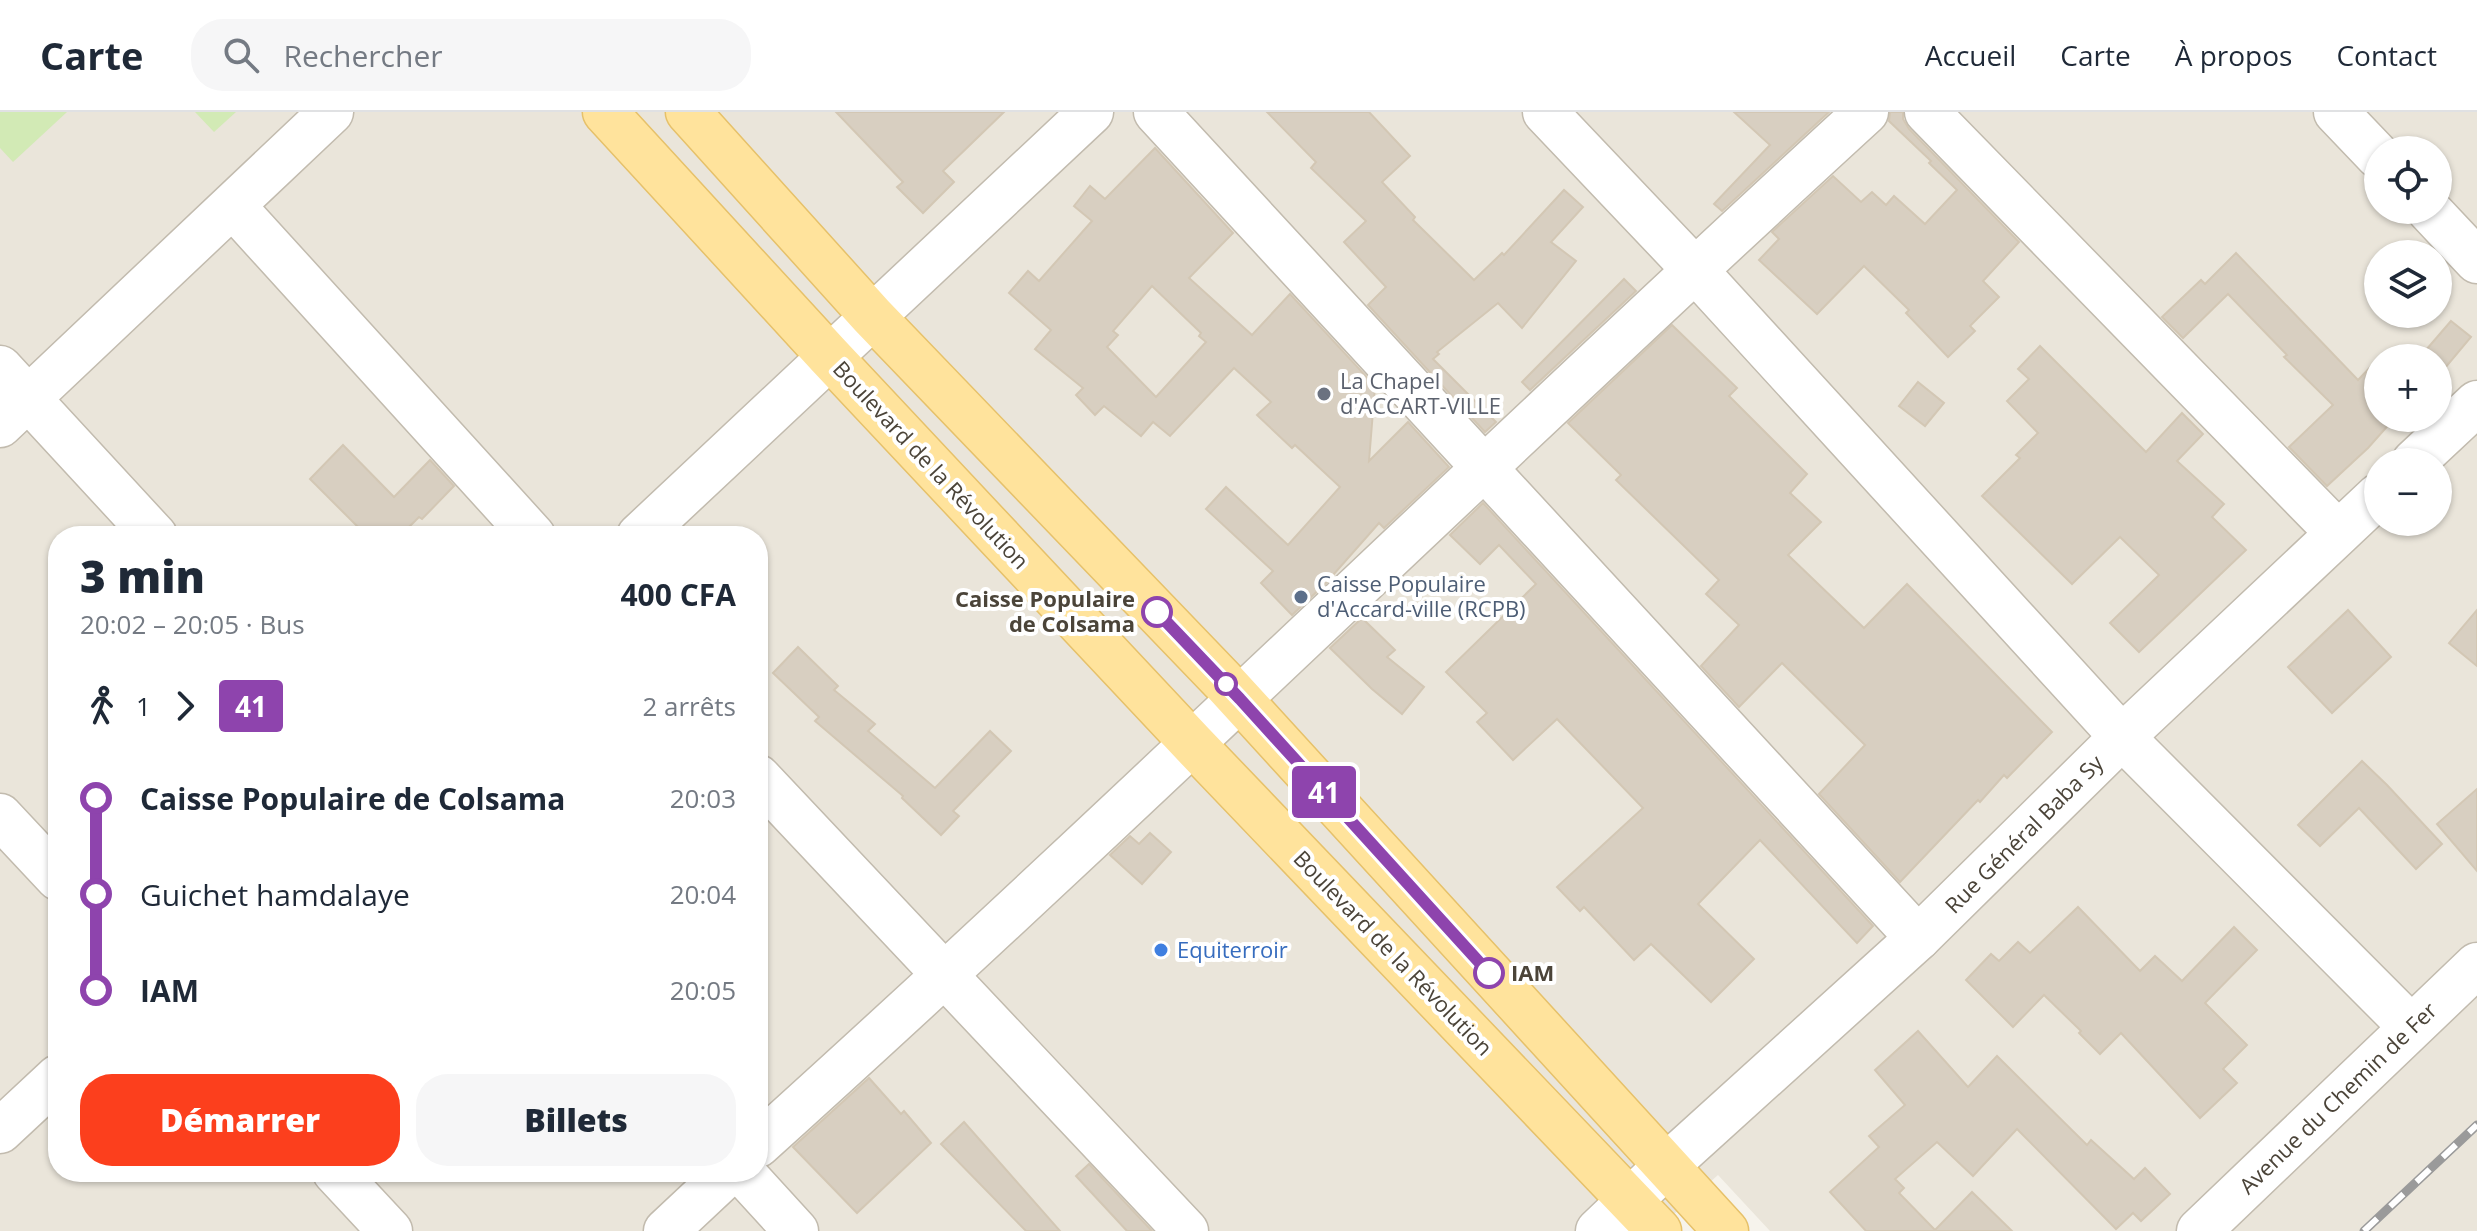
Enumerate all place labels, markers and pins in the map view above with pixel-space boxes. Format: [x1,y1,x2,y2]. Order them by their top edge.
place label: La Chapel d'ACCART-VILLE [1340,365,1501,420]
marker: La Chapel d'ACCART-VILLE [1315,385,1333,403]
place label: Caisse Populaire d'Accard-ville (RCPB) [1317,568,1526,623]
place label: Caisse Populaire de Colsama [955,583,1135,638]
marker: Caisse Populaire d'Accard-ville (RCPB) [1292,588,1310,606]
marker: Caisse Populaire de Colsama [1142,597,1172,627]
unlabelled marker [1215,673,1237,695]
place label: Equiterroir [1177,934,1288,964]
marker: Equiterroir [1152,941,1170,959]
place label: IAM [1511,957,1554,987]
marker: IAM [1474,958,1504,988]

